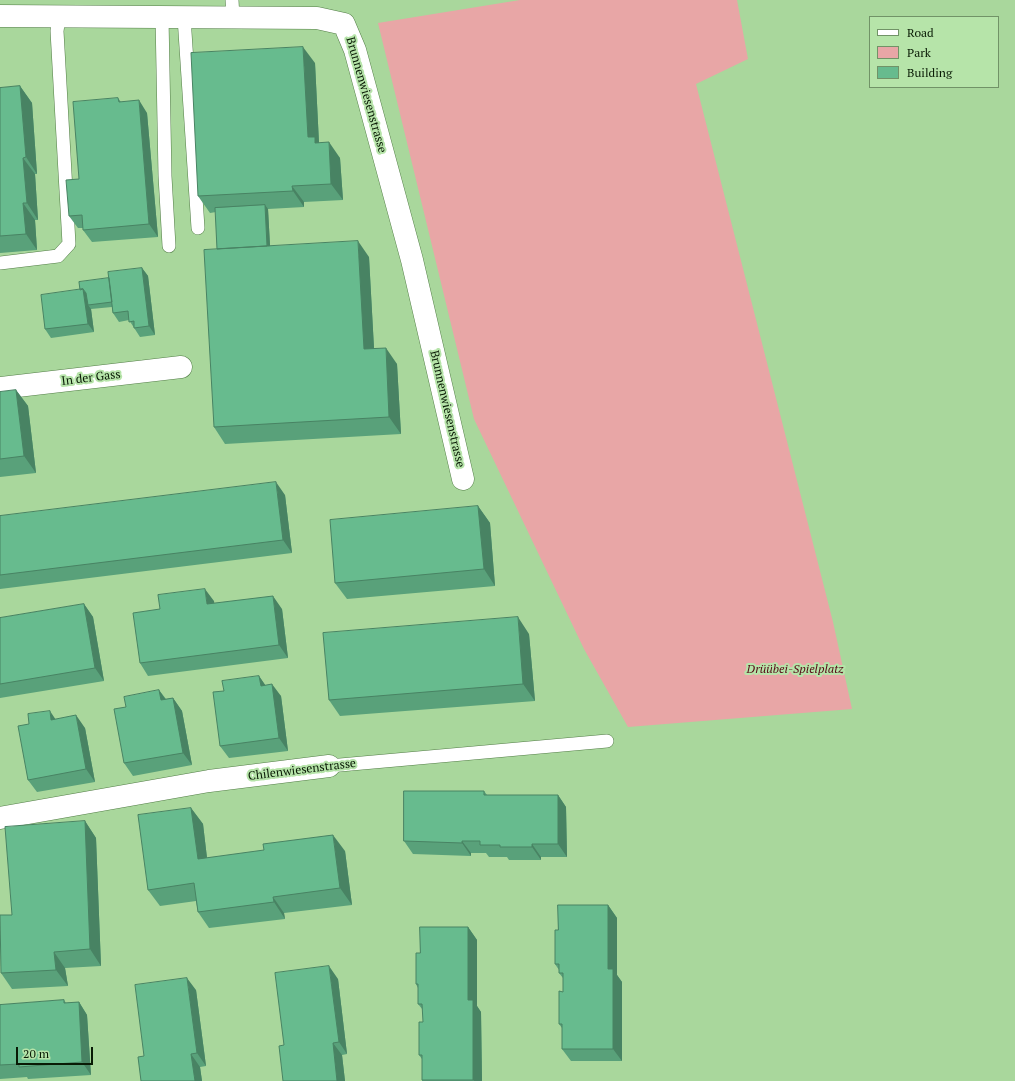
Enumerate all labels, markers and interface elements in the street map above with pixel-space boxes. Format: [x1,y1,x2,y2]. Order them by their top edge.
legend [869,16,999,88]
text: Road [907,25,934,40]
street label: Brunnenwiesenstrasse [343,35,389,155]
text: Park [907,45,931,60]
text: Building [907,65,952,80]
street label: Brunnenwiesenstrasse [427,349,467,469]
street label: In der Gass [61,367,121,389]
park label: Drüübei-Spielplatz [747,663,843,677]
street label: Chilenwiesenstrasse [247,756,357,784]
scale bar [18,1039,95,1065]
text: 20 m [23,1046,49,1061]

